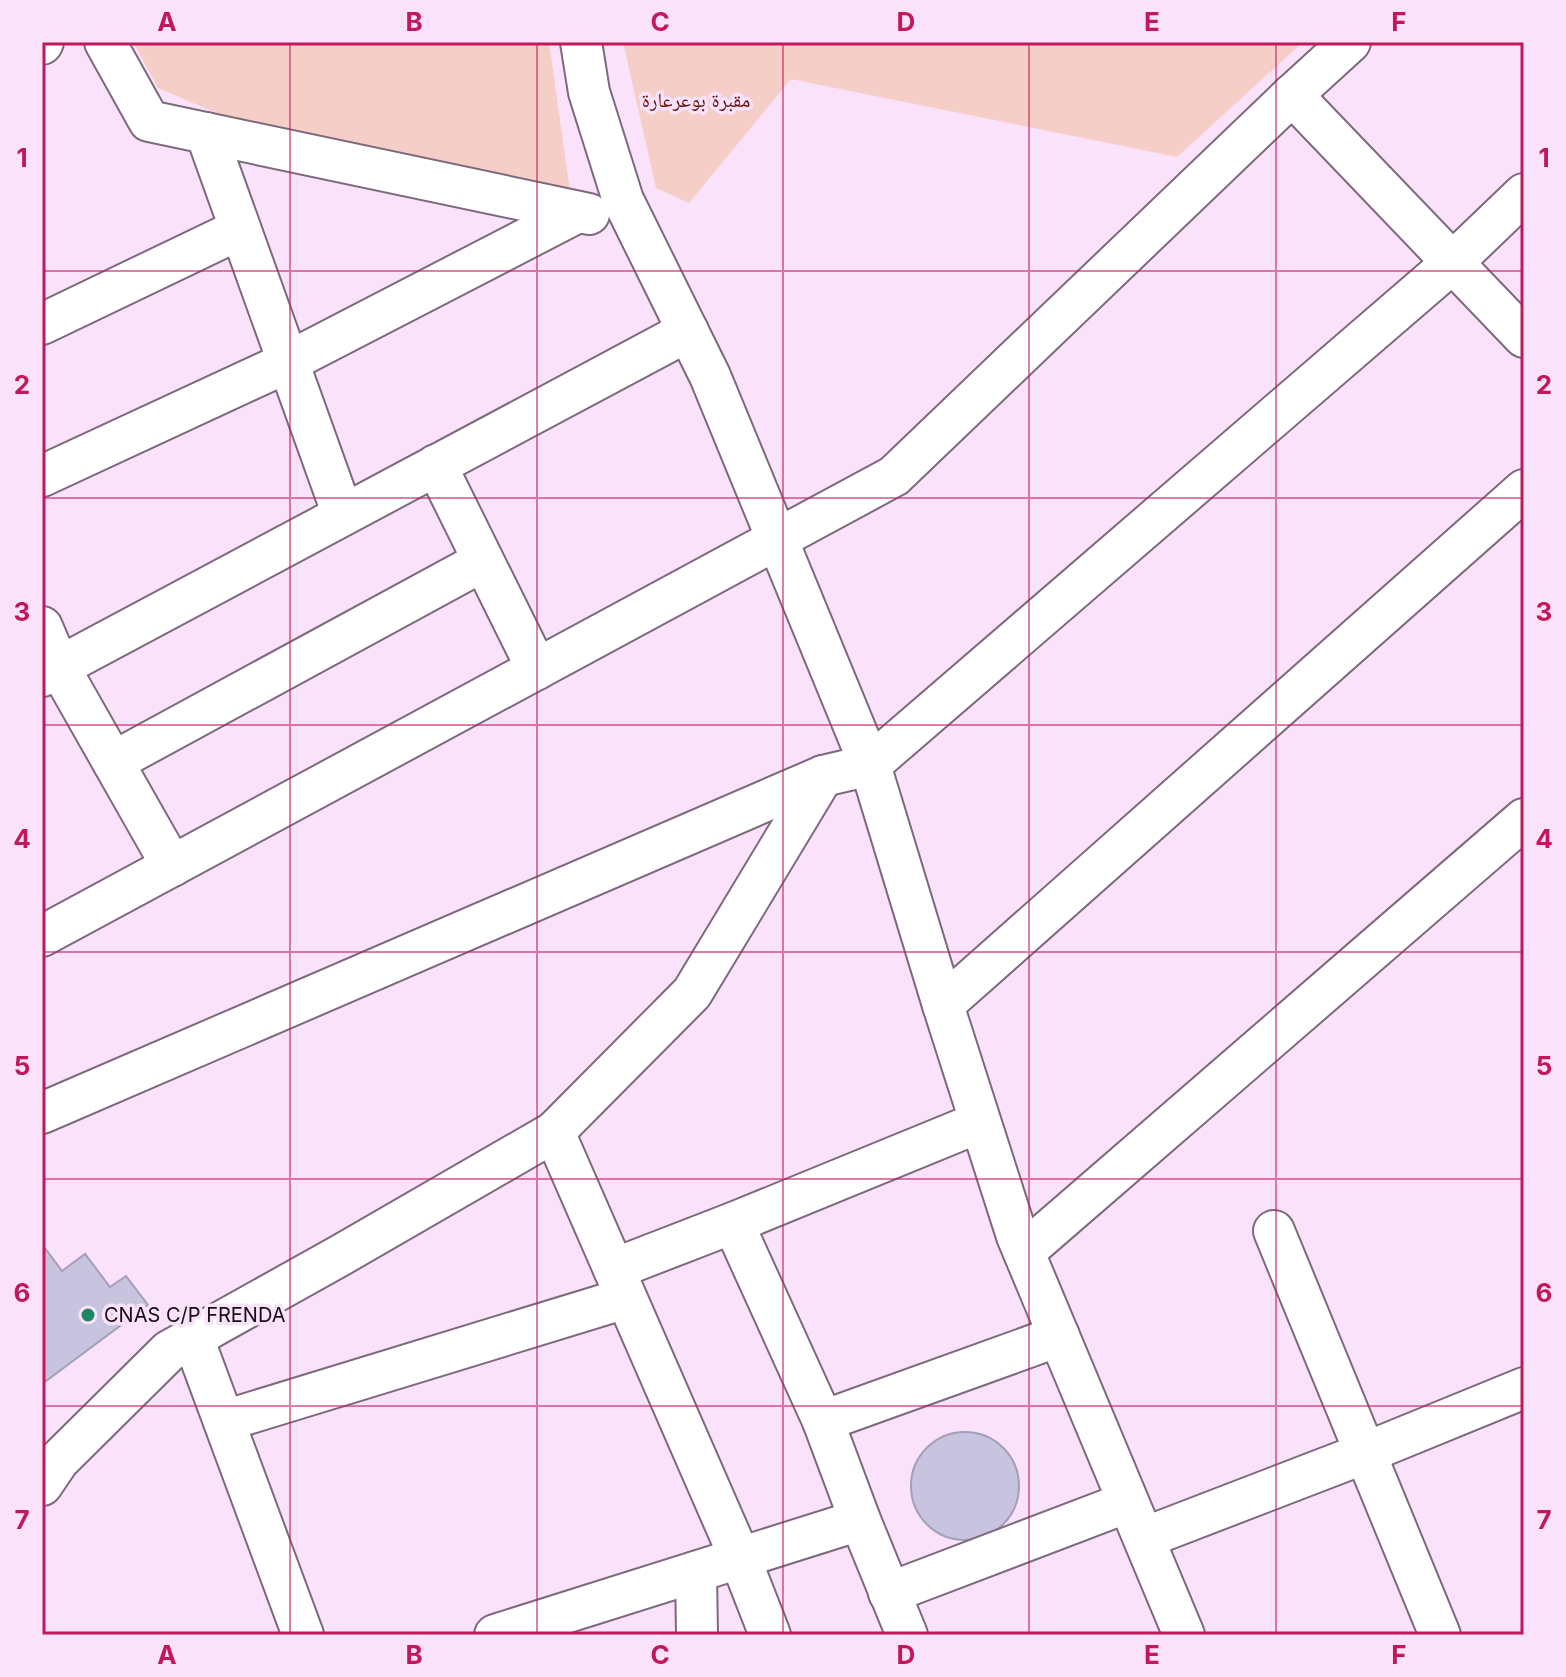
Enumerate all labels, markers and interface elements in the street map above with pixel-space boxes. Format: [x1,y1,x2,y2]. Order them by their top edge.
text: A [157,6,177,37]
text: B [405,6,423,37]
text: C [650,6,670,37]
text: D [897,6,915,37]
text: E [1144,6,1160,37]
text: F [1391,6,1407,37]
park label: مقبرة بوعرعارة [642,88,750,112]
text: 1 [16,142,28,173]
text: 1 [1538,142,1550,173]
text: 2 [14,369,30,400]
text: 2 [1536,369,1552,400]
text: 3 [14,596,30,627]
text: 3 [1536,596,1552,627]
text: 4 [13,823,31,854]
text: 4 [1535,823,1553,854]
text: 5 [14,1050,30,1081]
text: 5 [1536,1050,1552,1081]
text: 6 [14,1277,30,1308]
text: 6 [1536,1277,1552,1308]
place label: CNAS C/P FRENDA [104,1303,286,1327]
marker: CNAS C/P FRENDA [79,1306,97,1324]
text: 7 [14,1504,30,1535]
text: 7 [1536,1504,1552,1535]
text: A [157,1639,177,1670]
text: B [405,1639,423,1670]
text: C [650,1639,670,1670]
text: D [897,1639,915,1670]
text: E [1144,1639,1160,1670]
text: F [1391,1639,1407,1670]

